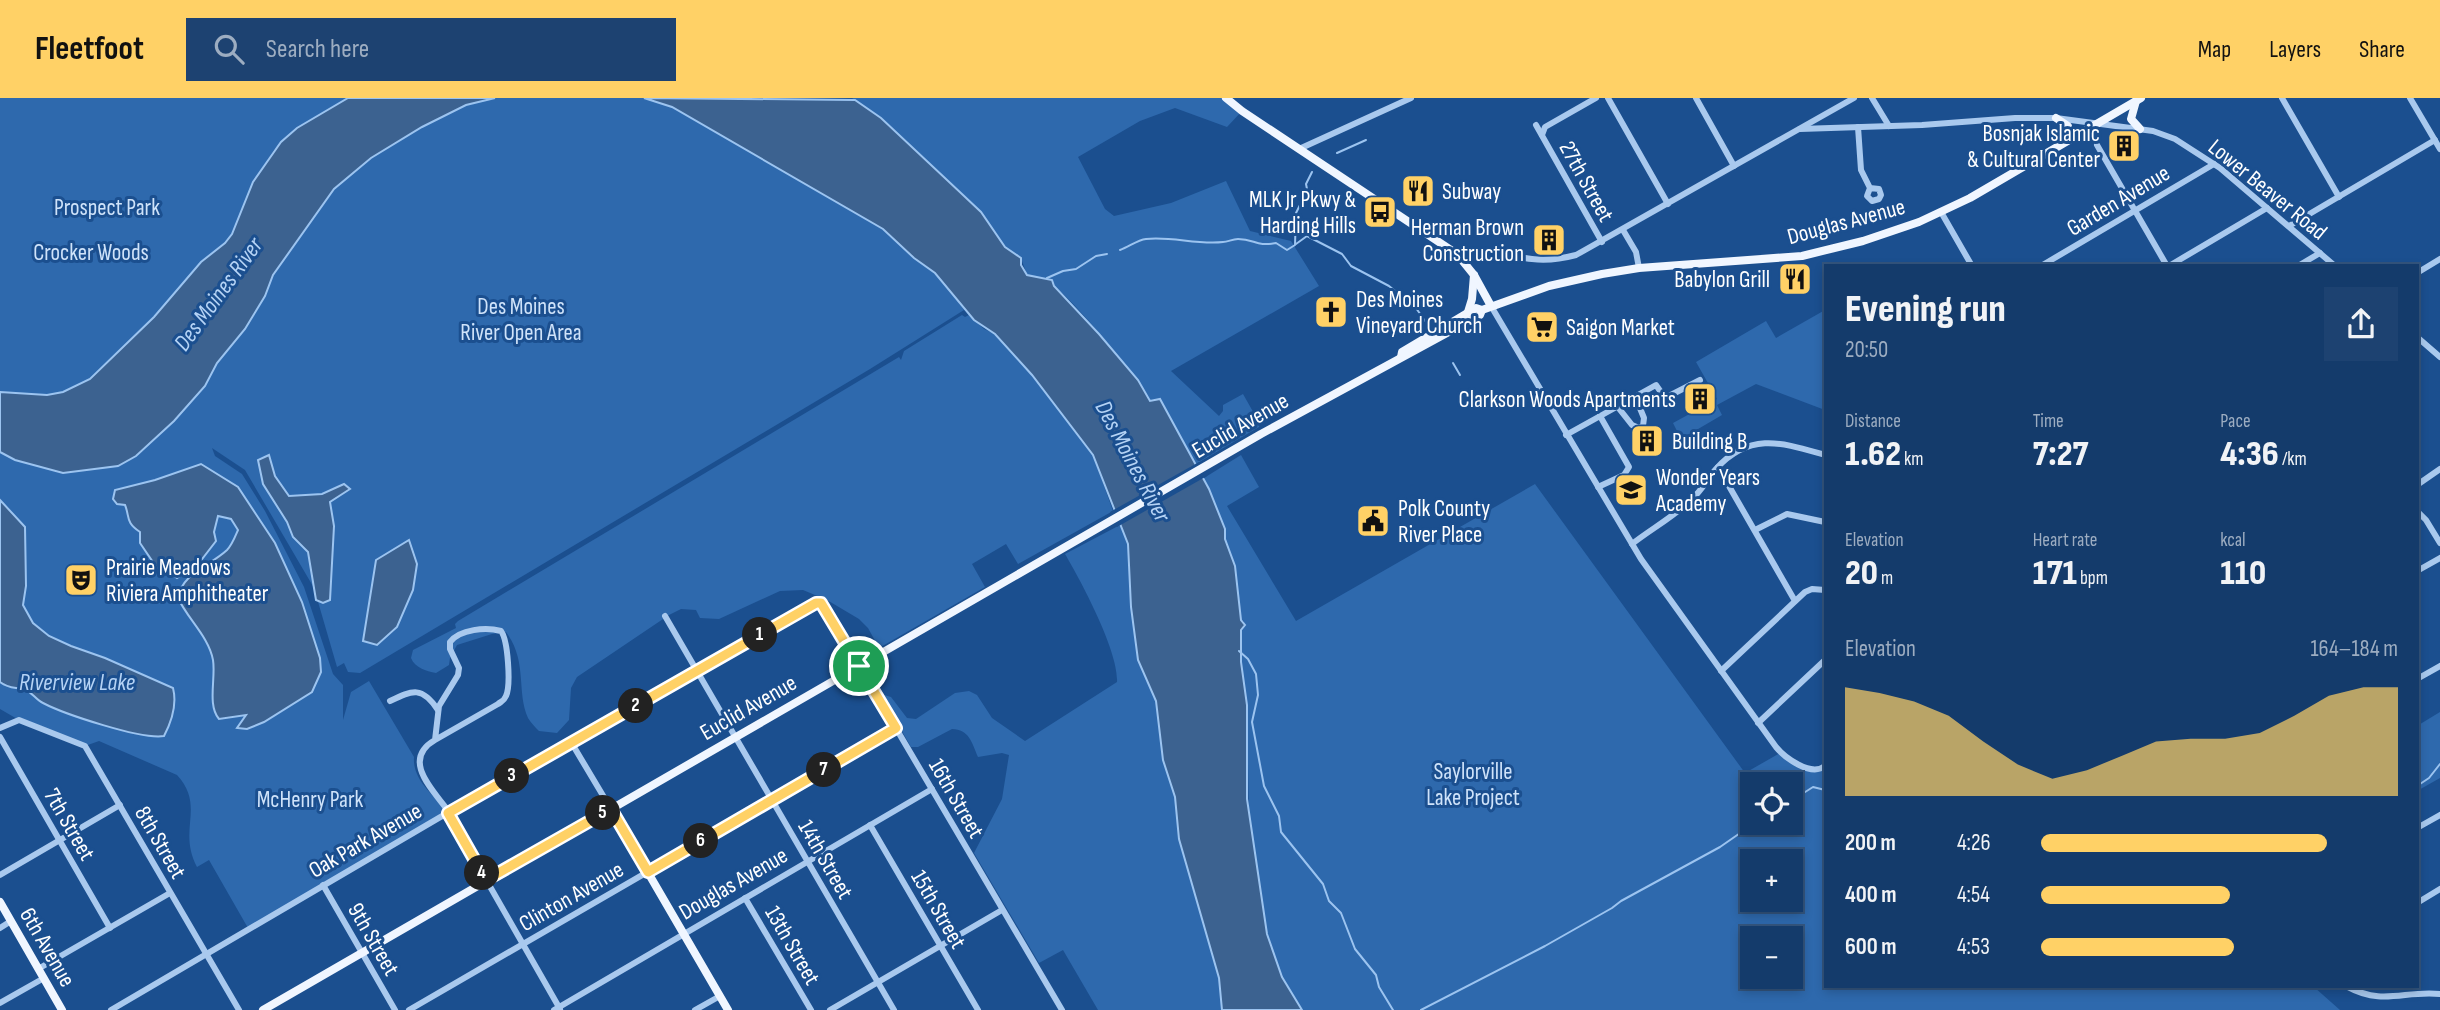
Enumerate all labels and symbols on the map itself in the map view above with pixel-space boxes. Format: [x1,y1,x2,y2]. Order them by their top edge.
place label: Bosnjak Islamic & Cultural Center [1967,120,2100,174]
building icon: Bosnjak Islamic & Cultural Center [2105,127,2143,165]
street label: Lower Beaver Road [2202,133,2332,246]
street label: 27th Street [1553,136,1620,227]
street label: Garden Avenue [2062,159,2175,242]
restaurant icon: Subway [1399,172,1437,210]
place label: Subway [1442,178,1501,206]
place label: MLK Jr Pkwy & Harding Hills [1249,186,1356,240]
bus stop icon: MLK Jr Pkwy & Harding Hills [1361,193,1399,231]
street label: Douglas Avenue [1784,193,1908,251]
park label: Prospect Park [54,194,160,222]
place label: Herman Brown Construction [1411,214,1524,268]
building icon: Herman Brown Construction [1530,221,1568,259]
water label: Des Moines River [168,231,270,357]
park label: Crocker Woods [33,239,149,267]
restaurant icon: Babylon Grill [1776,260,1814,298]
place label: Babylon Grill [1674,266,1770,294]
place label: Des Moines Vineyard Church [1356,286,1482,340]
park label: Des Moines River Open Area [460,293,582,347]
church icon: Des Moines Vineyard Church [1312,293,1350,331]
supermarket icon: Saigon Market [1523,308,1561,346]
place label: Saigon Market [1566,314,1675,342]
building icon: Clarkson Woods Apartments [1681,380,1719,418]
place label: Clarkson Woods Apartments [1459,386,1676,414]
street label: Euclid Avenue [1187,387,1294,465]
water label: Des Moines River [1089,396,1177,528]
building icon: Building B [1628,422,1666,460]
place label: Building B [1672,428,1747,456]
place label: Wonder Years Academy [1655,464,1760,518]
school or university icon: Wonder Years Academy [1612,471,1650,509]
place label: Polk County River Place [1398,495,1490,549]
public building icon: Polk County River Place [1354,502,1392,540]
place label: Prairie Meadows Riviera Amphitheater [106,554,269,608]
theatre icon: Prairie Meadows Riviera Amphitheater [62,561,100,599]
pin: 1 [742,618,778,652]
pin [829,636,889,696]
water label: Riverview Lake [19,668,135,697]
street label: Euclid Avenue [695,669,802,747]
pin: 2 [618,688,654,724]
pin: 7 [806,752,842,788]
street label: 16th Street [922,754,990,843]
pin: 3 [494,758,530,794]
park label: Saylorville Lake Project [1426,758,1520,812]
street label: 7th Street [37,784,101,865]
park label: McHenry Park [257,786,364,814]
pin: 5 [586,796,620,830]
street label: Oak Park Avenue [304,797,427,884]
street label: 8th Street [128,801,192,884]
street label: 14th Street [791,815,859,904]
pin: 6 [684,824,718,858]
street label: Douglas Avenue [674,842,793,926]
pin: 4 [464,856,500,890]
street label: Clinton Avenue [514,856,629,938]
street label: 15th Street [904,865,972,954]
street label: 9th Street [341,898,405,981]
street label: 13th Street [758,901,826,990]
street label: 6th Avenue [13,903,81,992]

